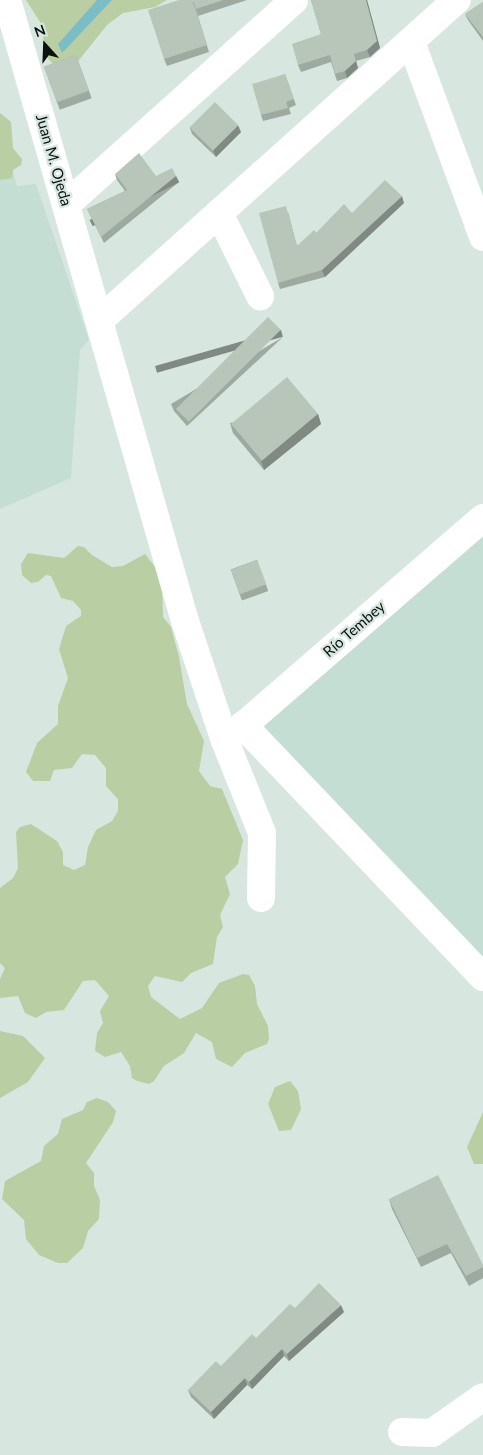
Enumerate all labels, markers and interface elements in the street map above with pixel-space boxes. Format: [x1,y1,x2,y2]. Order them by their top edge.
north arrow [20,20,70,70]
text: N [32,21,48,40]
street label: Juan M. Ojeda [32,112,76,208]
street label: Río Tembey [319,597,389,661]

